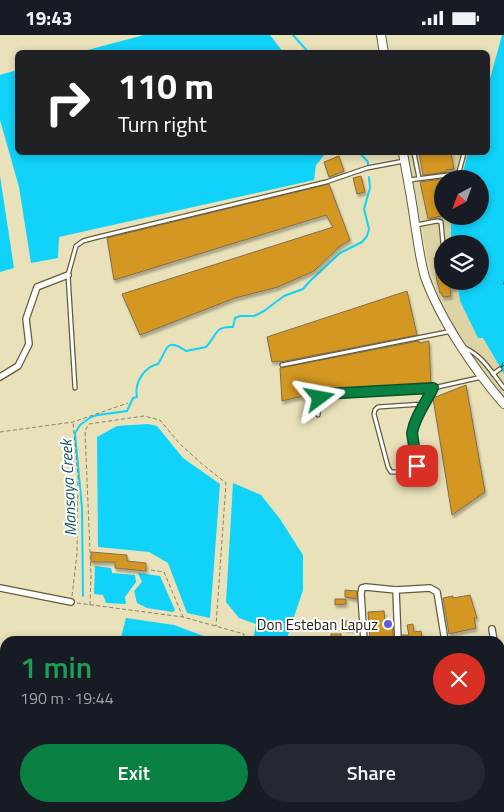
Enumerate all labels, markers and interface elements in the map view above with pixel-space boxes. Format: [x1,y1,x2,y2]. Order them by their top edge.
text: 19:43 [25,3,72,32]
text: 110 m [118,59,214,113]
icon: right [35,70,100,135]
text: Turn right [118,107,207,141]
north arrow [434,170,489,225]
map controls [434,170,489,290]
button: layers [434,235,489,290]
position arrow [293,371,345,423]
water label: Mansaya Creek [53,437,83,537]
pin [396,445,438,487]
icon: arrive [403,452,431,480]
place label: Don Esteban Lapuz [257,613,378,636]
marker: Don Esteban Lapuz [382,618,394,630]
text: 1 min [20,644,92,690]
button: close [433,653,485,705]
text: 190 m · 19:44 [20,686,114,710]
button: Exit [20,744,248,802]
button: Share [258,744,485,802]

